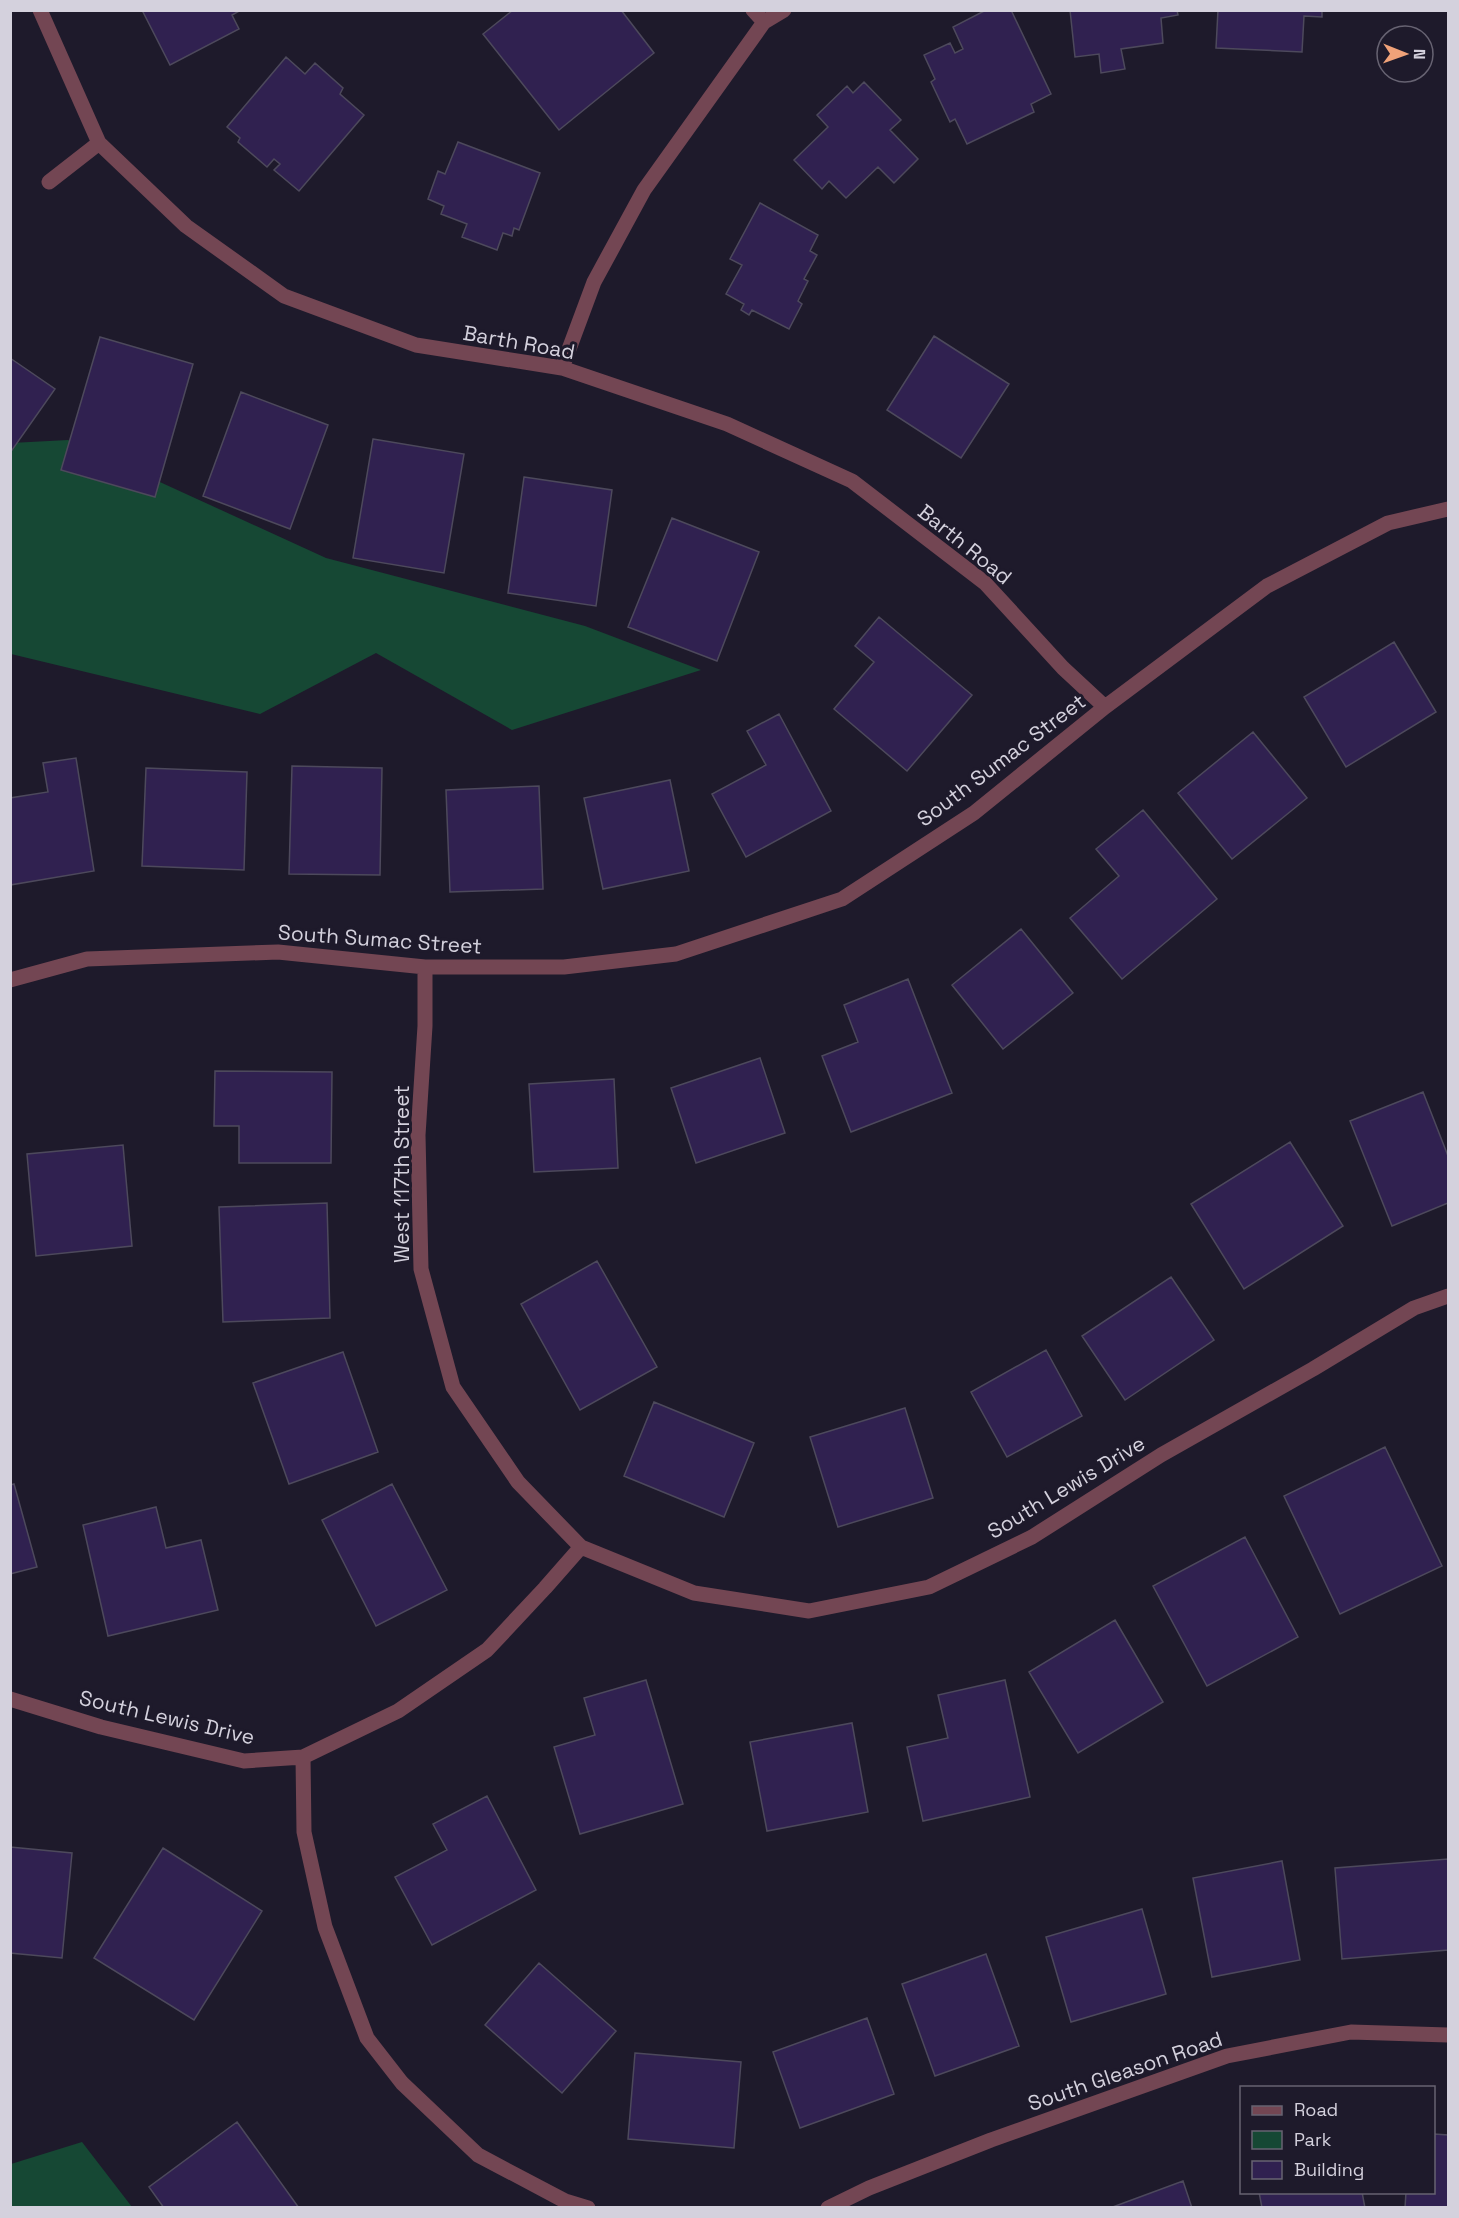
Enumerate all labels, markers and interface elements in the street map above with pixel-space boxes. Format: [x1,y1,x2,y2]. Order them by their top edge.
north arrow [1375,24,1435,84]
text: N [1409,49,1430,60]
street label: Barth Road [461,319,577,365]
street label: Barth Road [912,498,1018,590]
street label: South Sumac Street [911,688,1091,832]
street label: South Sumac Street [277,918,483,960]
street label: West 117th Street [388,1085,415,1263]
street label: South Lewis Drive [982,1429,1150,1545]
street label: South Lewis Drive [77,1684,257,1750]
street label: South Gleason Road [1024,2025,1226,2117]
legend [1240,2086,1435,2194]
text: Road [1294,2098,1338,2121]
text: Park [1294,2128,1332,2151]
text: Building [1294,2158,1364,2181]

